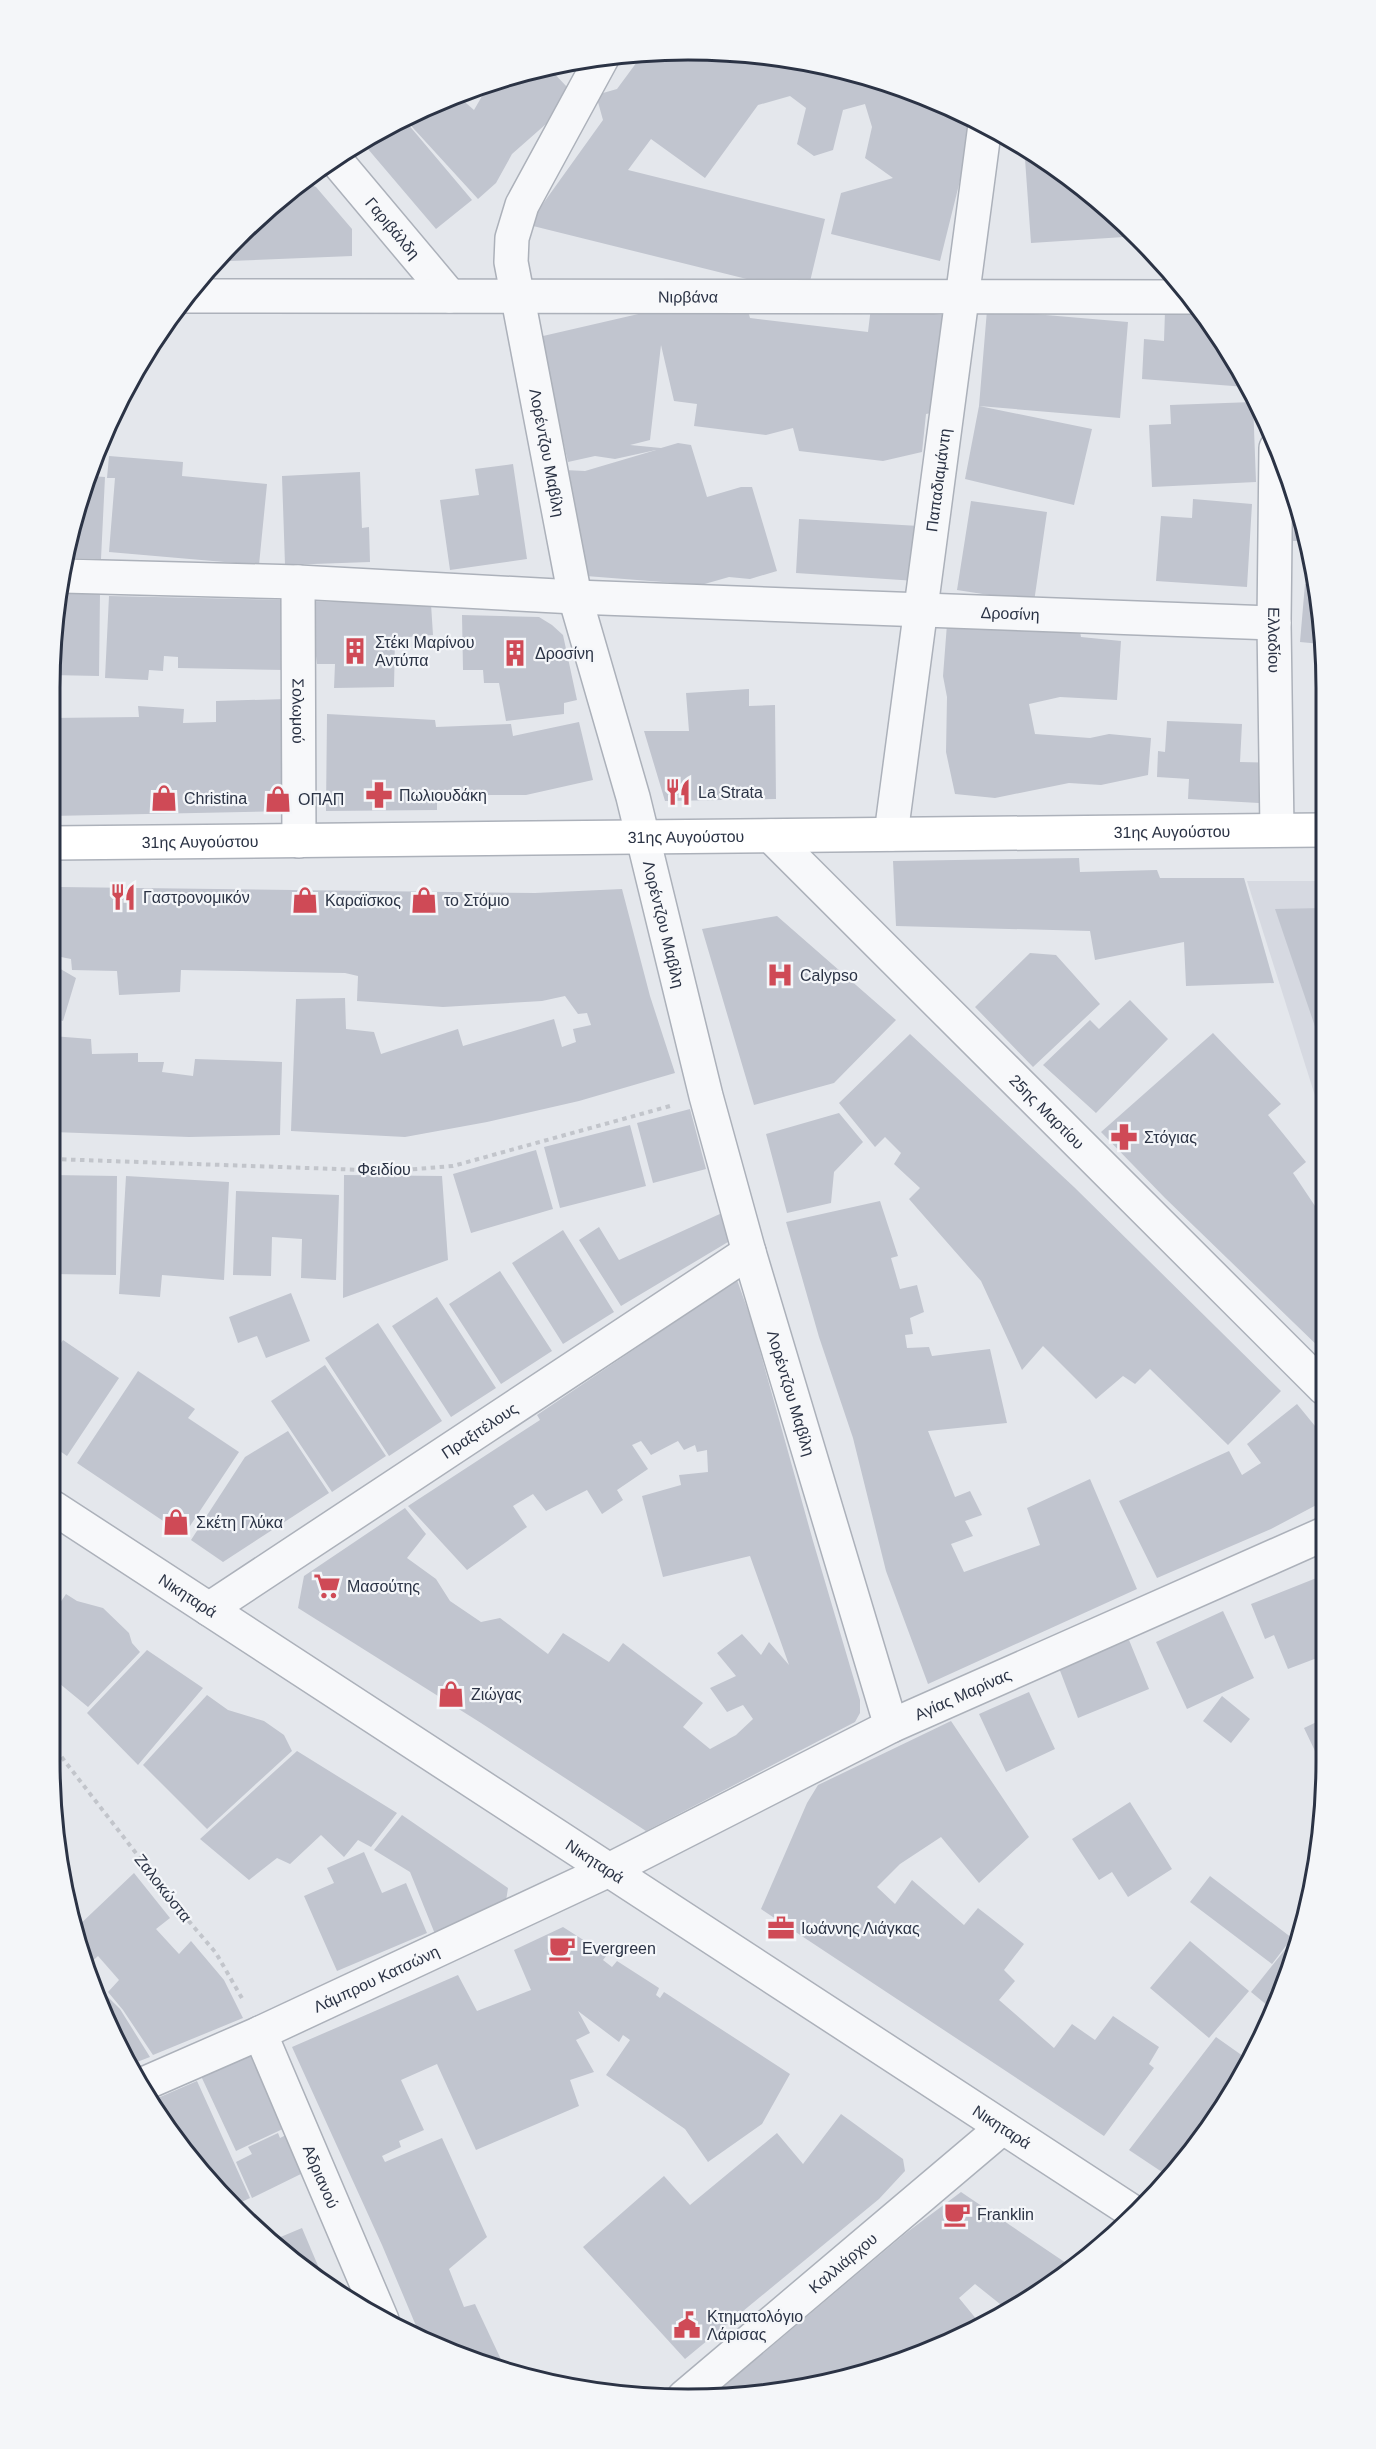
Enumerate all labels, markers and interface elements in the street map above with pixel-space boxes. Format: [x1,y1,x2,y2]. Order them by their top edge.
street label: Γαριβάλδη [362,194,423,262]
street label: Νιρβάνα [658,288,718,305]
street label: Λορέντζου Μαβίλη [527,387,568,518]
street label: Παπαδιαμάντη [923,427,953,533]
street label: Δροσίνη [980,604,1040,623]
street label: Ελλαδίου [1265,607,1283,673]
place label: Στέκι Μαρίνου Αντύπα [375,634,474,669]
building icon: Στέκι Μαρίνου Αντύπα [340,636,370,666]
building icon: Δροσίνη [500,638,530,668]
place label: Δροσίνη [535,645,594,662]
street label: Σολωμού [290,678,307,744]
restaurant icon: La Strata [663,777,693,807]
pharmacy icon: Πωλιουδάκη [364,780,394,810]
shop icon: Christina [149,783,179,813]
shop icon: ΟΠΑΠ [263,784,293,814]
place label: La Strata [698,784,763,801]
place label: Πωλιουδάκη [399,787,487,804]
place label: Christina [184,790,247,807]
place label: ΟΠΑΠ [298,791,344,808]
street label: 31ης Αυγούστου [1114,822,1230,841]
street label: 31ης Αυγούστου [628,827,744,846]
street label: 31ης Αυγούστου [142,832,258,851]
street label: Λορέντζου Μαβίλη [640,859,688,989]
restaurant icon: Γαστρονομικόν [108,882,138,912]
shop icon: Καραϊσκος [290,885,320,915]
shop icon: το Στόμιο [409,885,439,915]
place label: Γαστρονομικόν [143,889,250,906]
place label: Καραϊσκος [325,892,401,909]
place label: το Στόμιο [444,892,510,909]
hospital icon: Calypso [765,960,795,990]
place label: Calypso [800,967,858,984]
street label: 25ης Μαρτίου [1006,1071,1088,1152]
pharmacy icon: Στόγιας [1109,1122,1139,1152]
place label: Στόγιας [1144,1129,1197,1146]
street label: Φειδίου [357,1161,411,1178]
street label: Λορέντζου Μαβίλη [764,1328,818,1458]
street label: Πραξιτέλους [438,1399,521,1461]
shop icon: Σκέτη Γλύκα [161,1507,191,1537]
place label: Σκέτη Γλύκα [196,1514,283,1531]
street label: Νικηταρά [156,1570,220,1621]
supermarket icon: Μασούτης [312,1571,342,1601]
place label: Μασούτης [347,1578,420,1595]
street label: Αγίας Μαρίνας [912,1665,1014,1723]
shop icon: Ζιώγας [436,1679,466,1709]
place label: Ζιώγας [471,1686,522,1703]
street label: Νικηταρά [563,1836,627,1886]
street label: Ζαλοκώστα [131,1851,195,1925]
office icon: Ιωάννης Λιάγκας [766,1913,796,1943]
place label: Ιωάννης Λιάγκας [801,1920,920,1937]
cafe icon: Evergreen [547,1933,577,1963]
place label: Evergreen [582,1940,656,1957]
street label: Λάμπρου Κατσώνη [311,1942,442,2015]
street label: Νικηταρά [970,2102,1034,2152]
street label: Αδριανού [300,2142,342,2211]
cafe icon: Franklin [942,2199,972,2229]
place label: Franklin [977,2206,1034,2223]
street label: Καλλιάρχου [806,2229,880,2296]
place label: Κτηματολόγιο Λάρισας [707,2308,803,2343]
public building icon: Κτηματολόγιο Λάρισας [672,2310,702,2340]

